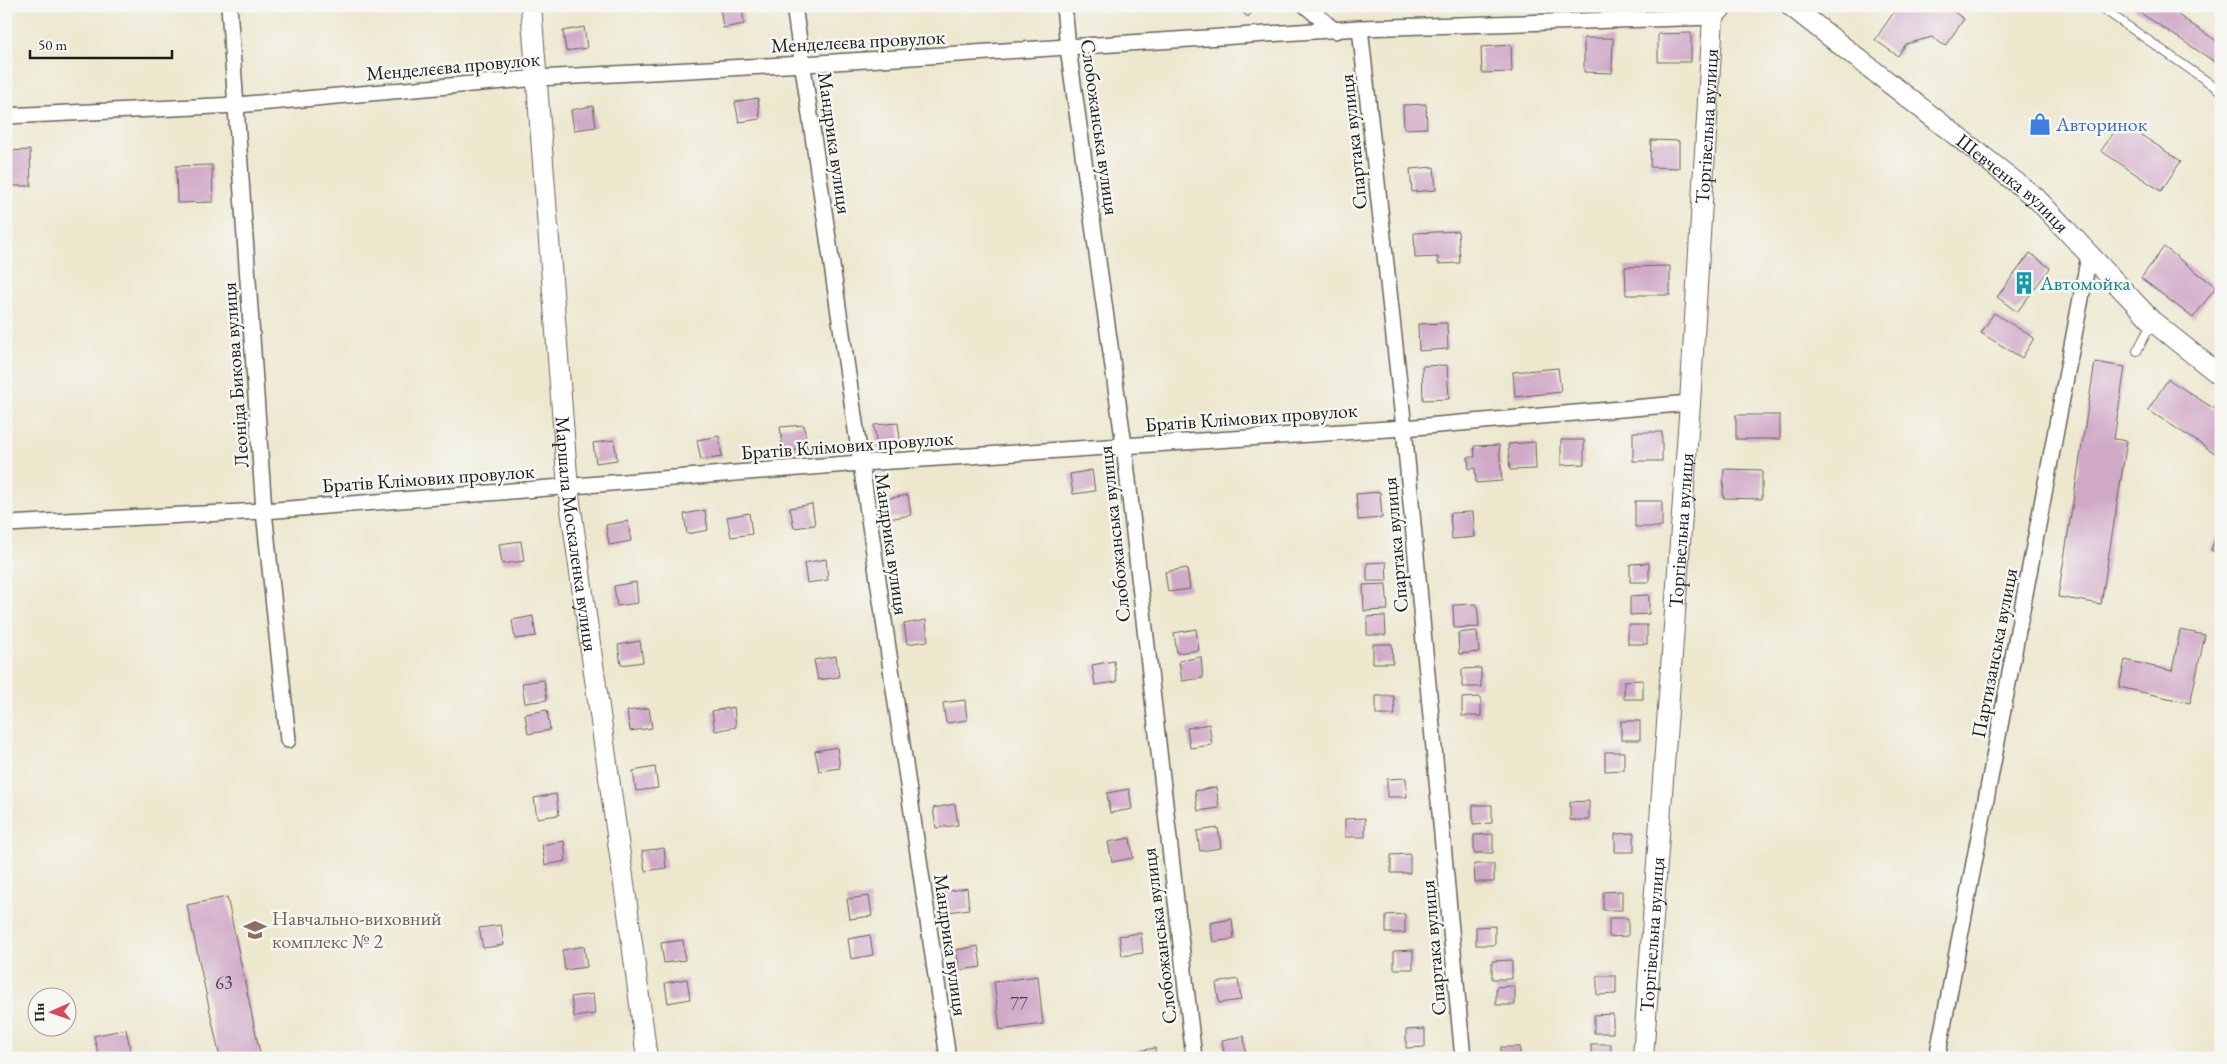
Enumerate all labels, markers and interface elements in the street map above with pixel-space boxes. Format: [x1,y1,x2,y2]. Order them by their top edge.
street label: Менделєєва провулок [770,23,946,59]
scale bar [30,28,172,60]
text: 50 m [38,35,67,54]
street label: Слобожанська вулиця [1075,37,1125,217]
street label: Менделєєва провулок [365,45,541,87]
street label: Торгівельна вулиця [1689,48,1724,205]
street label: Мандрика вулиця [812,70,858,216]
street label: Спартака вулиця [1333,73,1373,211]
shop icon: Авторинок [2027,111,2053,137]
place label: Авторинок [2055,111,2148,137]
street label: Шевченка вулиця [1951,127,2075,238]
building icon: Автомойка [2011,270,2037,296]
place label: Автомойка [2039,270,2130,296]
street label: Леоніда Бикова вулиця [216,281,254,469]
street label: Братів Клімових провулок [1144,397,1359,437]
street label: Маршала Москаленка вулиця [550,415,604,653]
street label: Братів Клімових провулок [740,425,955,465]
street label: Слобожанська вулиця [1092,444,1136,624]
street label: Торгівельна вулиця [1662,452,1699,609]
street label: Братів Клімових провулок [321,458,536,498]
street label: Мандрика вулиця [869,471,915,617]
street label: Спартака вулиця [1376,476,1414,614]
street label: Партизанська вулиця [1965,566,2023,740]
street label: Слобожанська вулиця [1135,846,1183,1026]
street label: Торгівельна вулиця [1633,856,1670,1013]
street label: Мандрика вулиця [928,872,974,1018]
street label: Спартака вулиця [1414,879,1452,1017]
place label: Навчально-виховний комплекс № 2 [272,905,442,954]
school or university icon: Навчально-виховний комплекс № 2 [242,917,268,943]
house number: 63 [215,971,233,994]
north arrow [28,986,78,1036]
house number: 77 [1010,992,1028,1015]
text: Пн [30,1003,48,1022]

